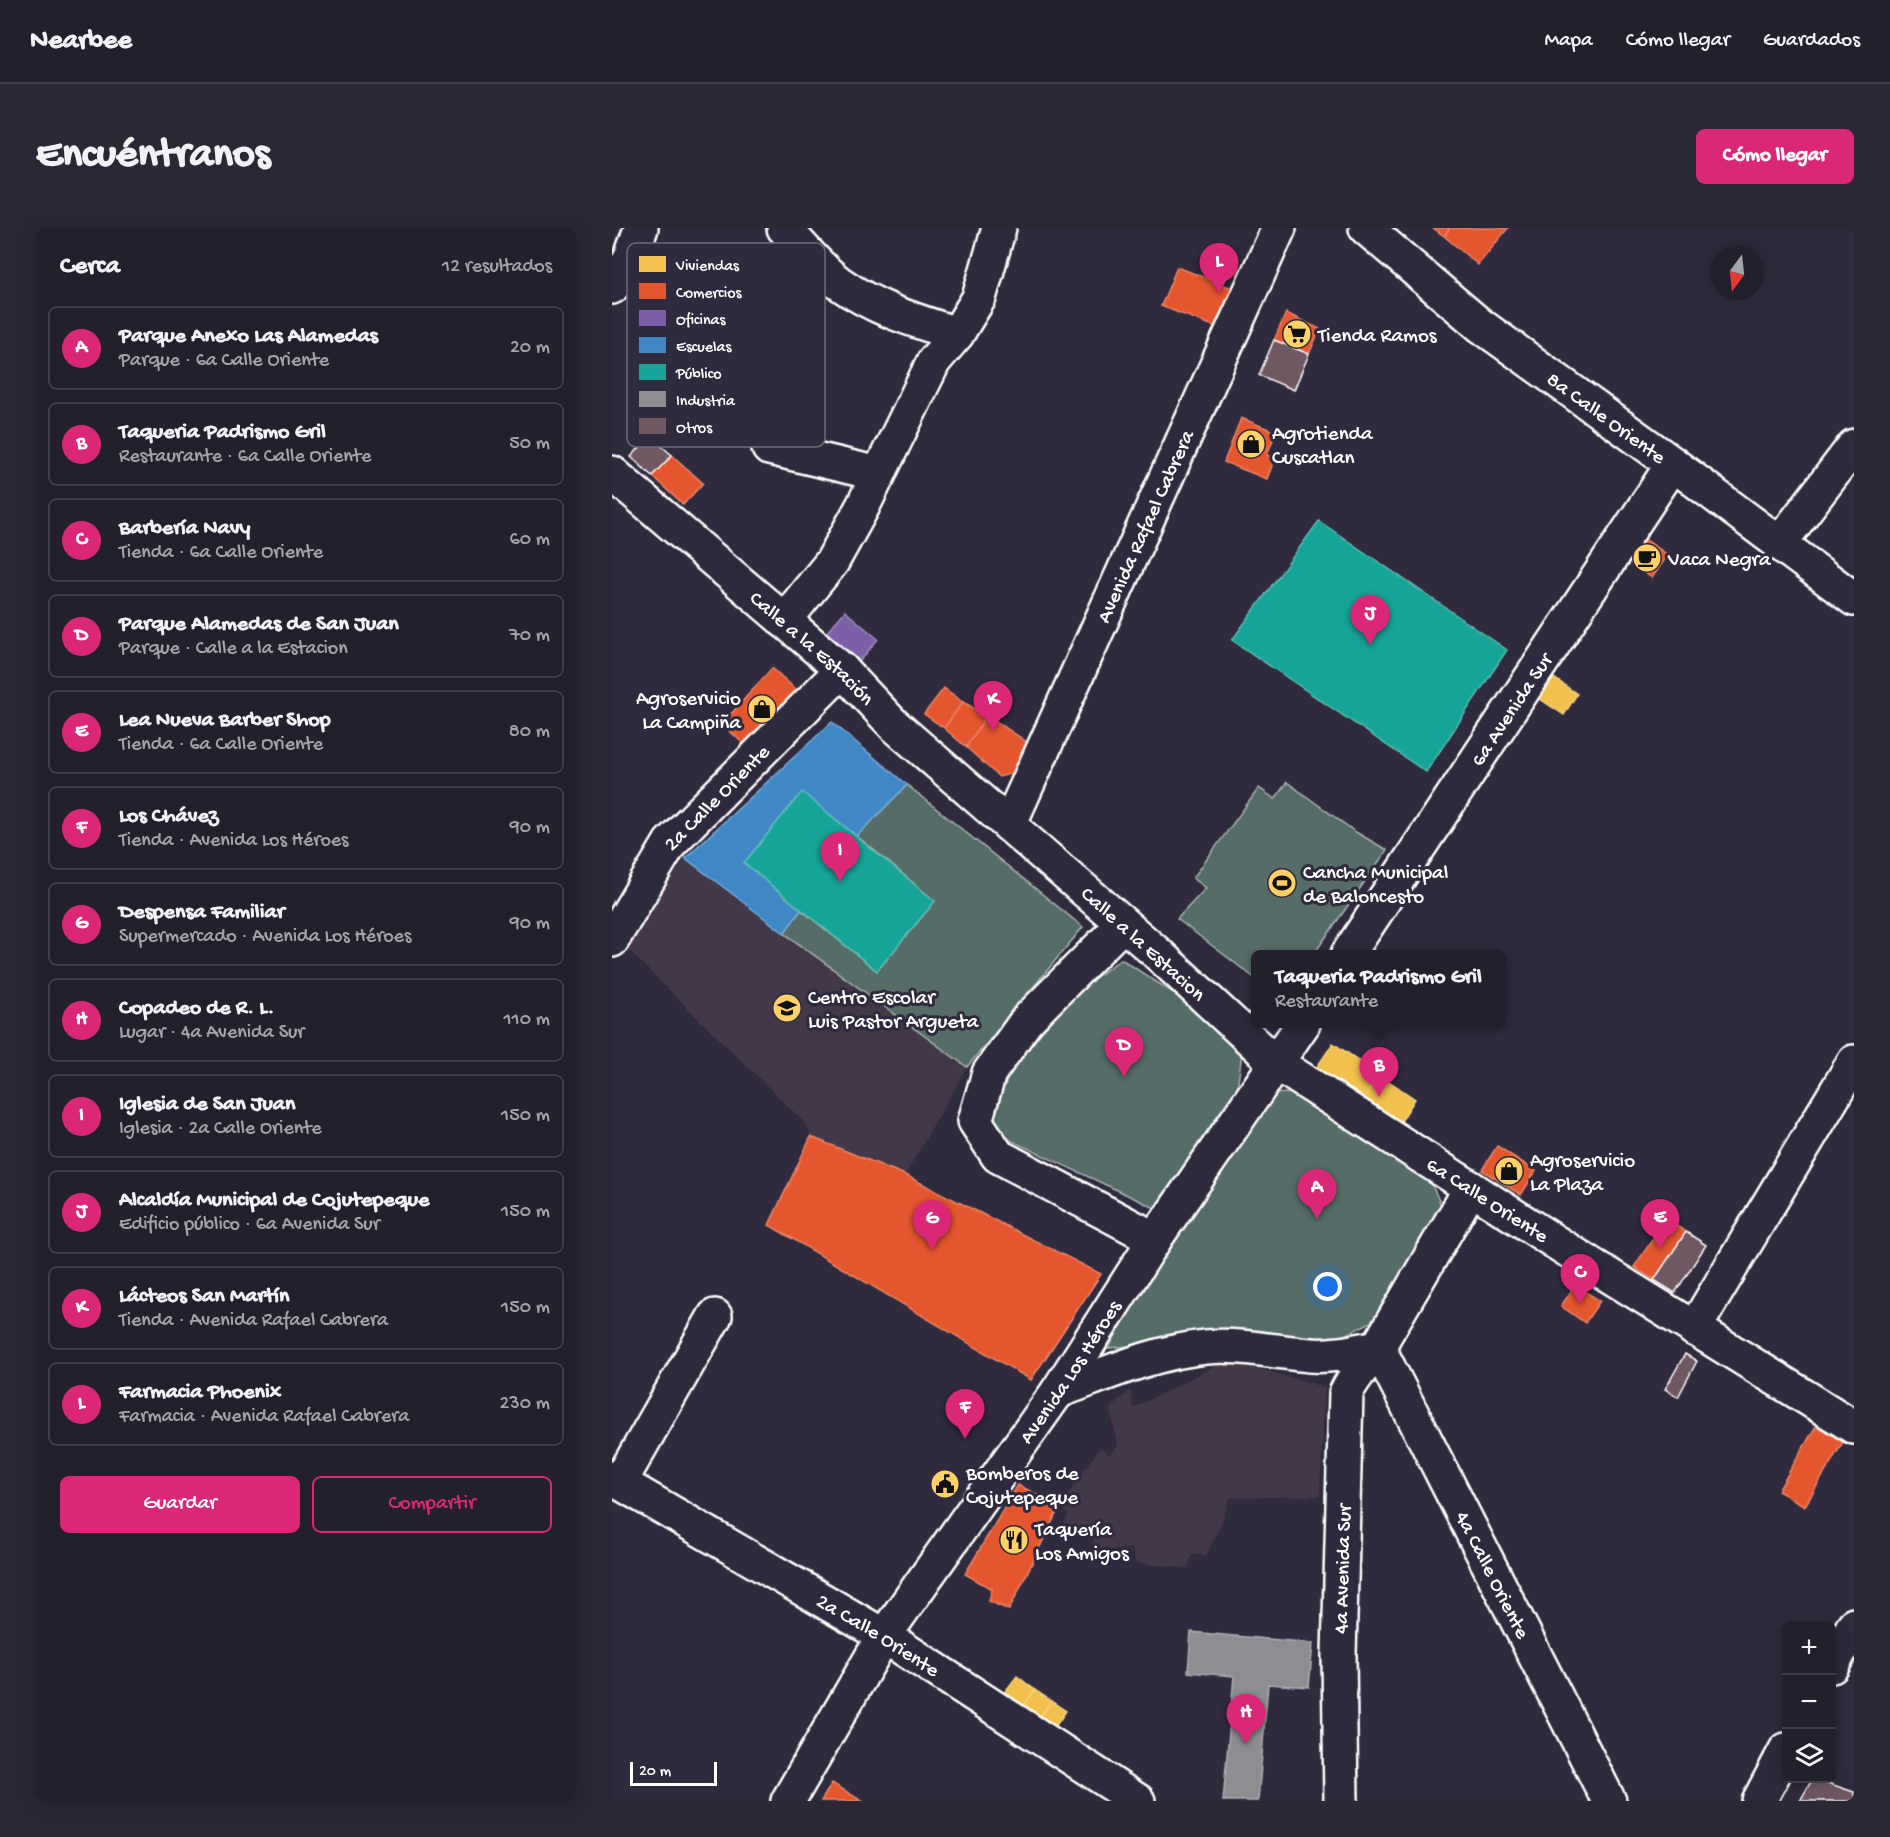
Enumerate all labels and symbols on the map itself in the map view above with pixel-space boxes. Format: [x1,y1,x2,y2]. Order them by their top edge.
legend [627,243,825,447]
pin: L [1200,244,1238,293]
north arrow [1710,246,1764,300]
text: Viviendas [675,258,740,277]
text: Comercios [676,285,742,304]
text: Oficinas [676,312,726,331]
supermarket icon: Tienda Ramos [1281,318,1313,350]
place label: Tienda Ramos [1317,325,1438,350]
text: Escuelas [676,339,732,358]
text: Público [675,366,722,385]
street label: 8a Calle Oriente [1541,368,1670,472]
text: Industria [676,393,736,412]
text: Otros [676,420,713,439]
place label: Agrotienda Cuscatlan [1272,423,1374,472]
street label: Avenida Rafael Cabrera [1093,426,1202,628]
shop icon: Agrotienda Cuscatlan [1235,428,1267,460]
cafe icon: Vaca Negra [1631,542,1663,574]
place label: Vaca Negra [1667,549,1772,574]
street label: Calle a la Estación [743,587,878,712]
pin: J [1350,596,1389,645]
street label: 6a Avenida Sur [1467,648,1561,772]
pin: K [974,682,1012,731]
place label: Agroservicio La Campiña [636,688,742,737]
shop icon: Agroservicio La Campiña [746,693,778,725]
street label: 2a Calle Oriente [660,740,777,858]
pin: I [820,832,860,882]
place label: Cancha Municipal de Baloncesto [1303,862,1448,911]
sports icon: Cancha Municipal de Baloncesto [1266,867,1298,899]
street label: Calle a la Estacion [1074,883,1209,1008]
place label: Centro Escolar Luis Pastor Argueta [808,987,980,1036]
school or university icon: Centro Escolar Luis Pastor Argueta [771,992,803,1024]
pin: D [1104,1028,1144,1077]
pin: B [1360,1048,1398,1097]
place label: Agroservicio La Plaza [1530,1150,1635,1199]
street label: 6a Calle Oriente [1420,1154,1553,1251]
shop icon: Agroservicio La Plaza [1493,1155,1525,1187]
pin: A [1298,1170,1336,1219]
pin: G [912,1200,952,1250]
pin: E [1640,1200,1680,1249]
pin: C [1560,1254,1600,1304]
your location [1313,1272,1342,1301]
street label: Avenida Los Héroes [1015,1296,1129,1450]
pin: F [946,1390,984,1439]
place label: Bomberos de Cojutepeque [965,1463,1080,1512]
public building icon: Bomberos de Cojutepeque [929,1468,961,1500]
street label: 4a Avenida Sur [1331,1502,1359,1634]
street label: 4a Calle Oriente [1448,1508,1534,1645]
place label: Taquería Los Amigos [1034,1519,1130,1568]
restaurant icon: Taquería Los Amigos [998,1524,1030,1556]
street label: 2a Calle Oriente [811,1590,944,1685]
pin: H [1226,1694,1266,1744]
scale bar [630,1759,717,1786]

